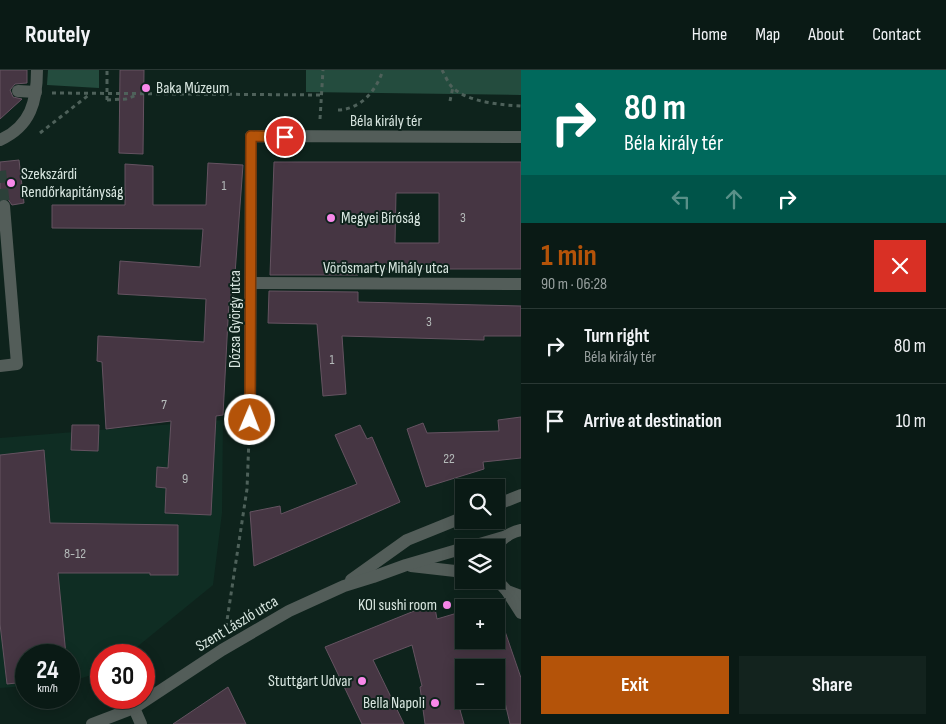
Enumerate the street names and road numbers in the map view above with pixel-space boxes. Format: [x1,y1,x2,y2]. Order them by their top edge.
street label: Béla király tér [350,112,422,131]
street label: Vörösmarty Mihály utca [323,259,449,278]
street label: Dózsa György utca [226,270,245,368]
street label: Szent László utca [192,592,282,656]

